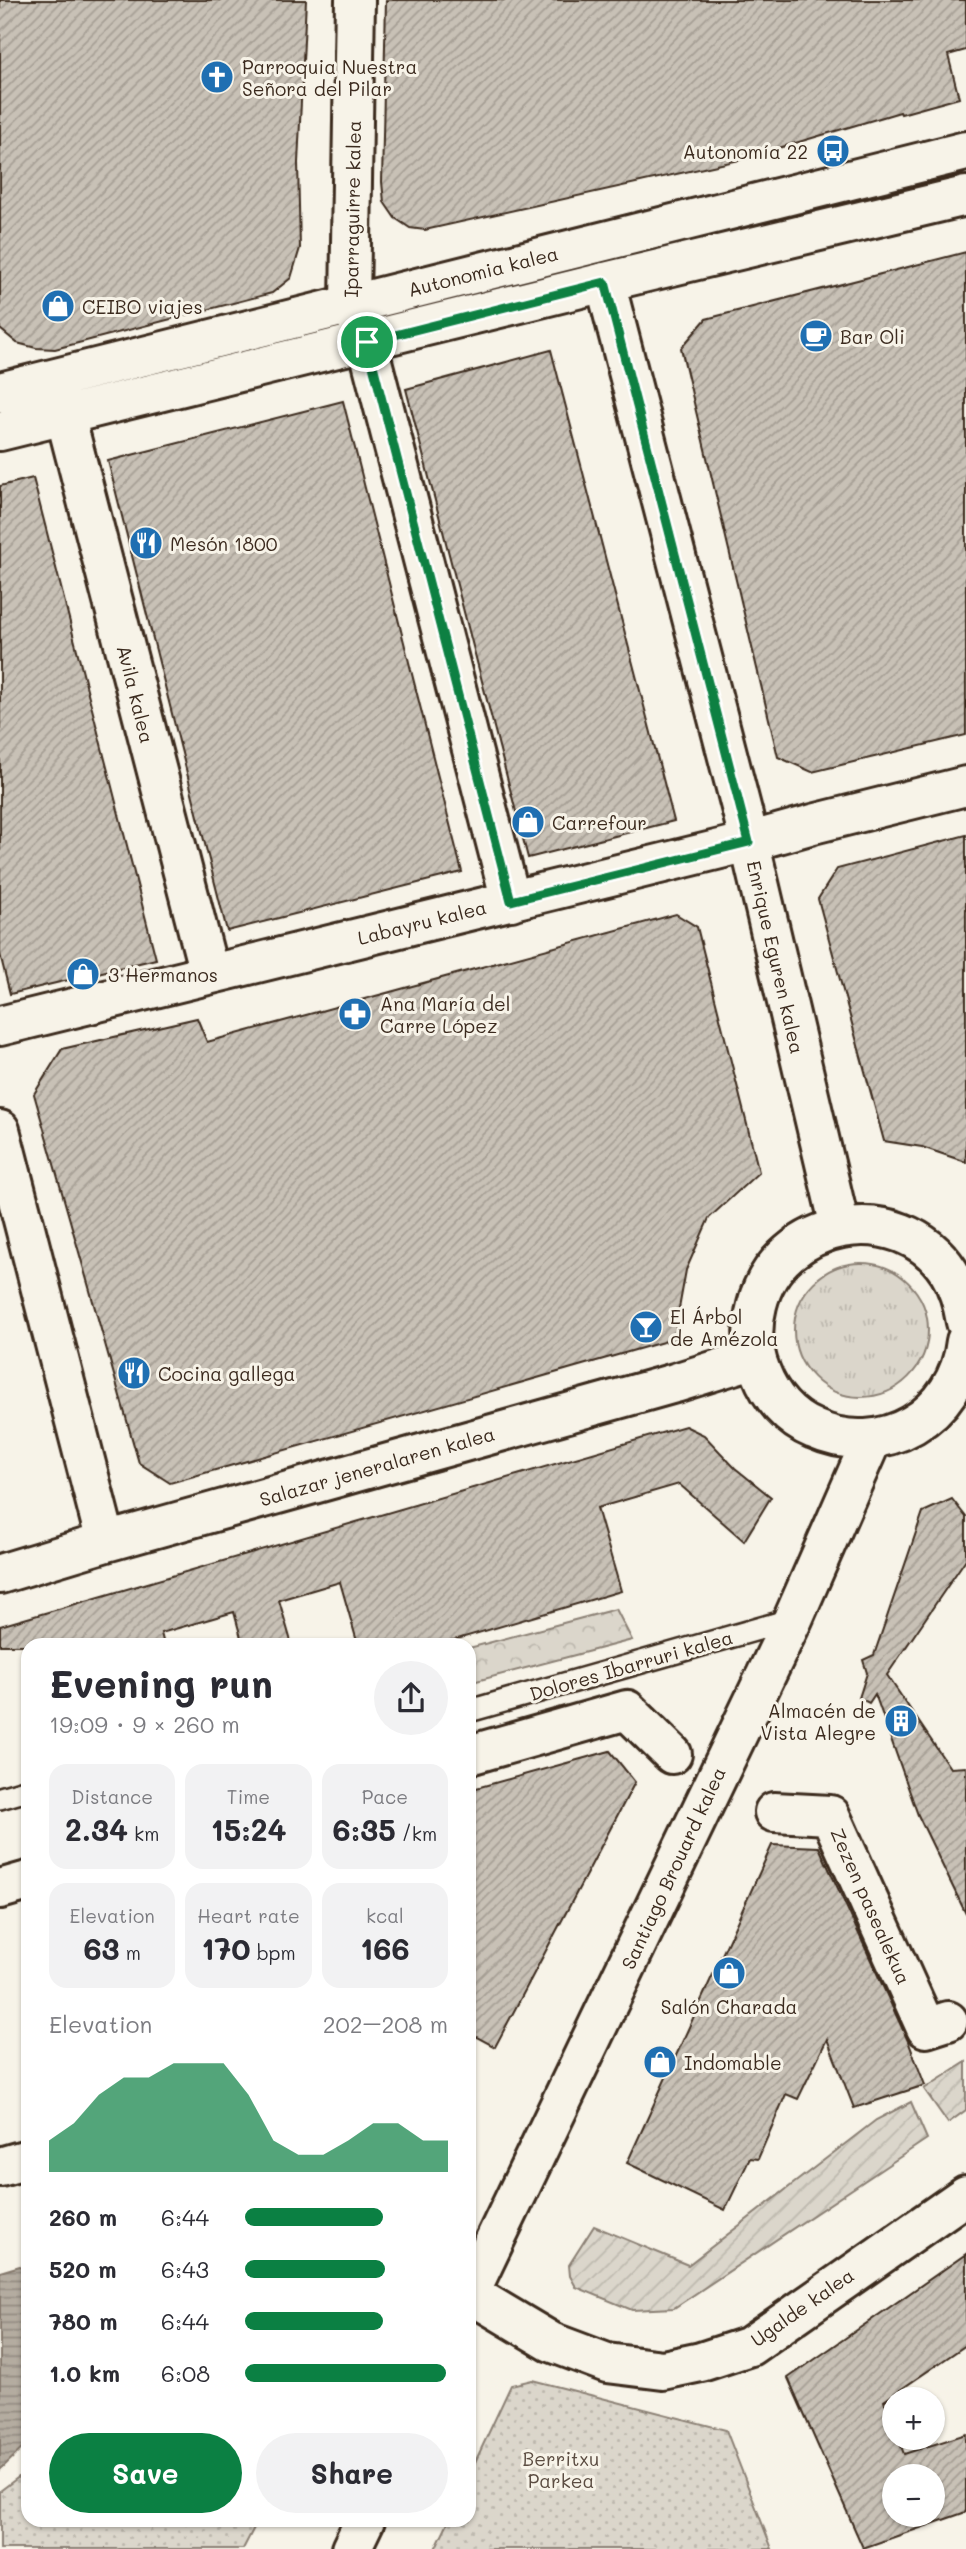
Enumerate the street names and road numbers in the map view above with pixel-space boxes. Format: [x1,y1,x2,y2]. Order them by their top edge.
street label: Iparraguirre kalea [338,120,366,298]
street label: Autonomia kalea [405,240,561,302]
street label: Avila kalea [112,642,160,746]
street label: Enrique Eguren kalea [742,858,810,1056]
street label: Labayru kalea [355,894,489,950]
street label: Salazar jeneralaren kalea [256,1420,498,1512]
street label: Dolores Ibarruri kalea [526,1624,736,1706]
street label: Santiago Brouard kalea [615,1763,731,1973]
street label: Zezen pasealekua [825,1824,917,1988]
street label: Ugalde kalea [745,2262,859,2352]

